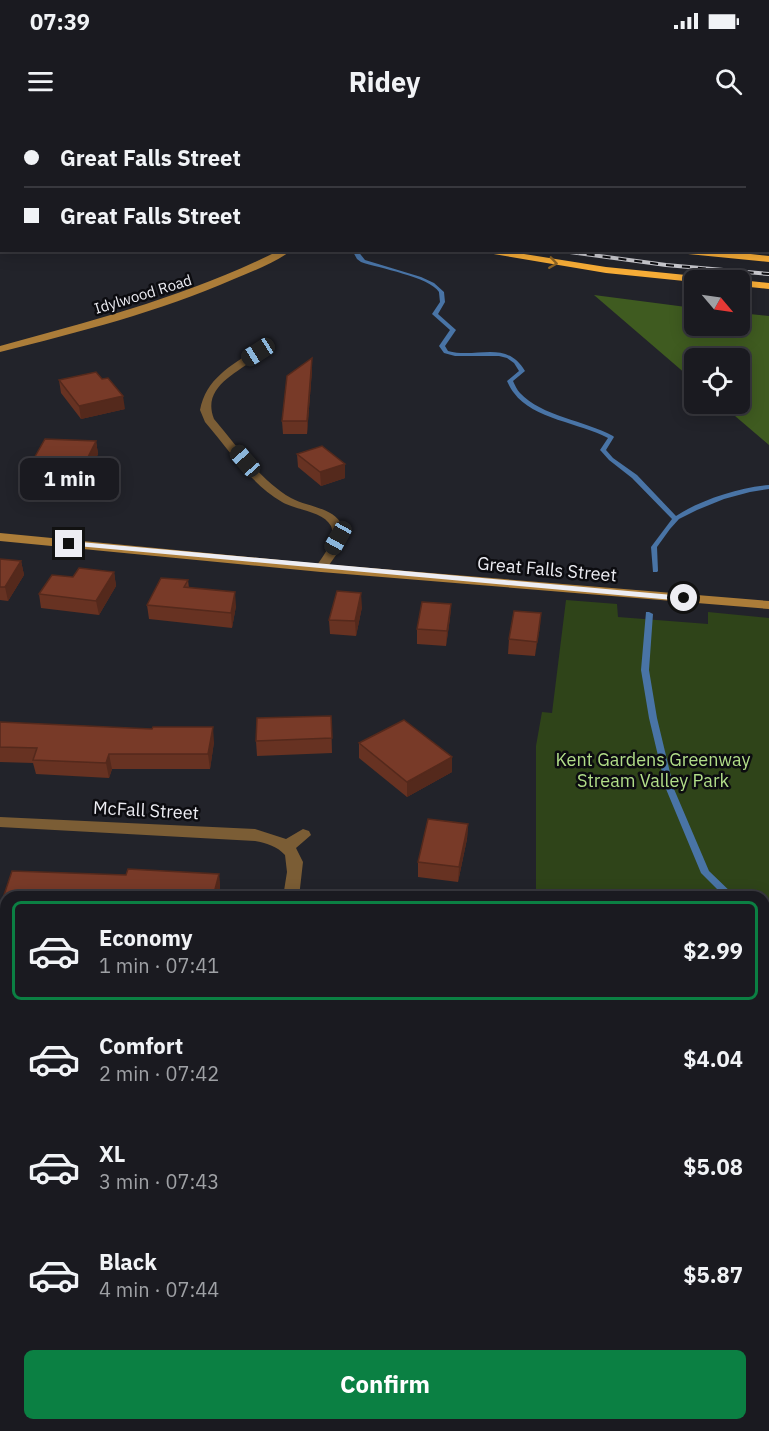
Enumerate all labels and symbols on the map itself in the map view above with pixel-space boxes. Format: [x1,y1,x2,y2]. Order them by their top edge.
one-way arrow [549,256,558,268]
street label: Idylwood Road [92,270,194,318]
north arrow [684,270,750,336]
car [238,335,278,369]
car [226,442,264,480]
callout: 1 min [20,457,118,499]
car [321,518,355,558]
route end [55,530,82,557]
street label: Great Falls Street [476,551,618,587]
route start [670,584,697,611]
park label: Kent Gardens Greenway Stream Valley Park [556,748,750,792]
street label: McFall Street [92,796,200,824]

